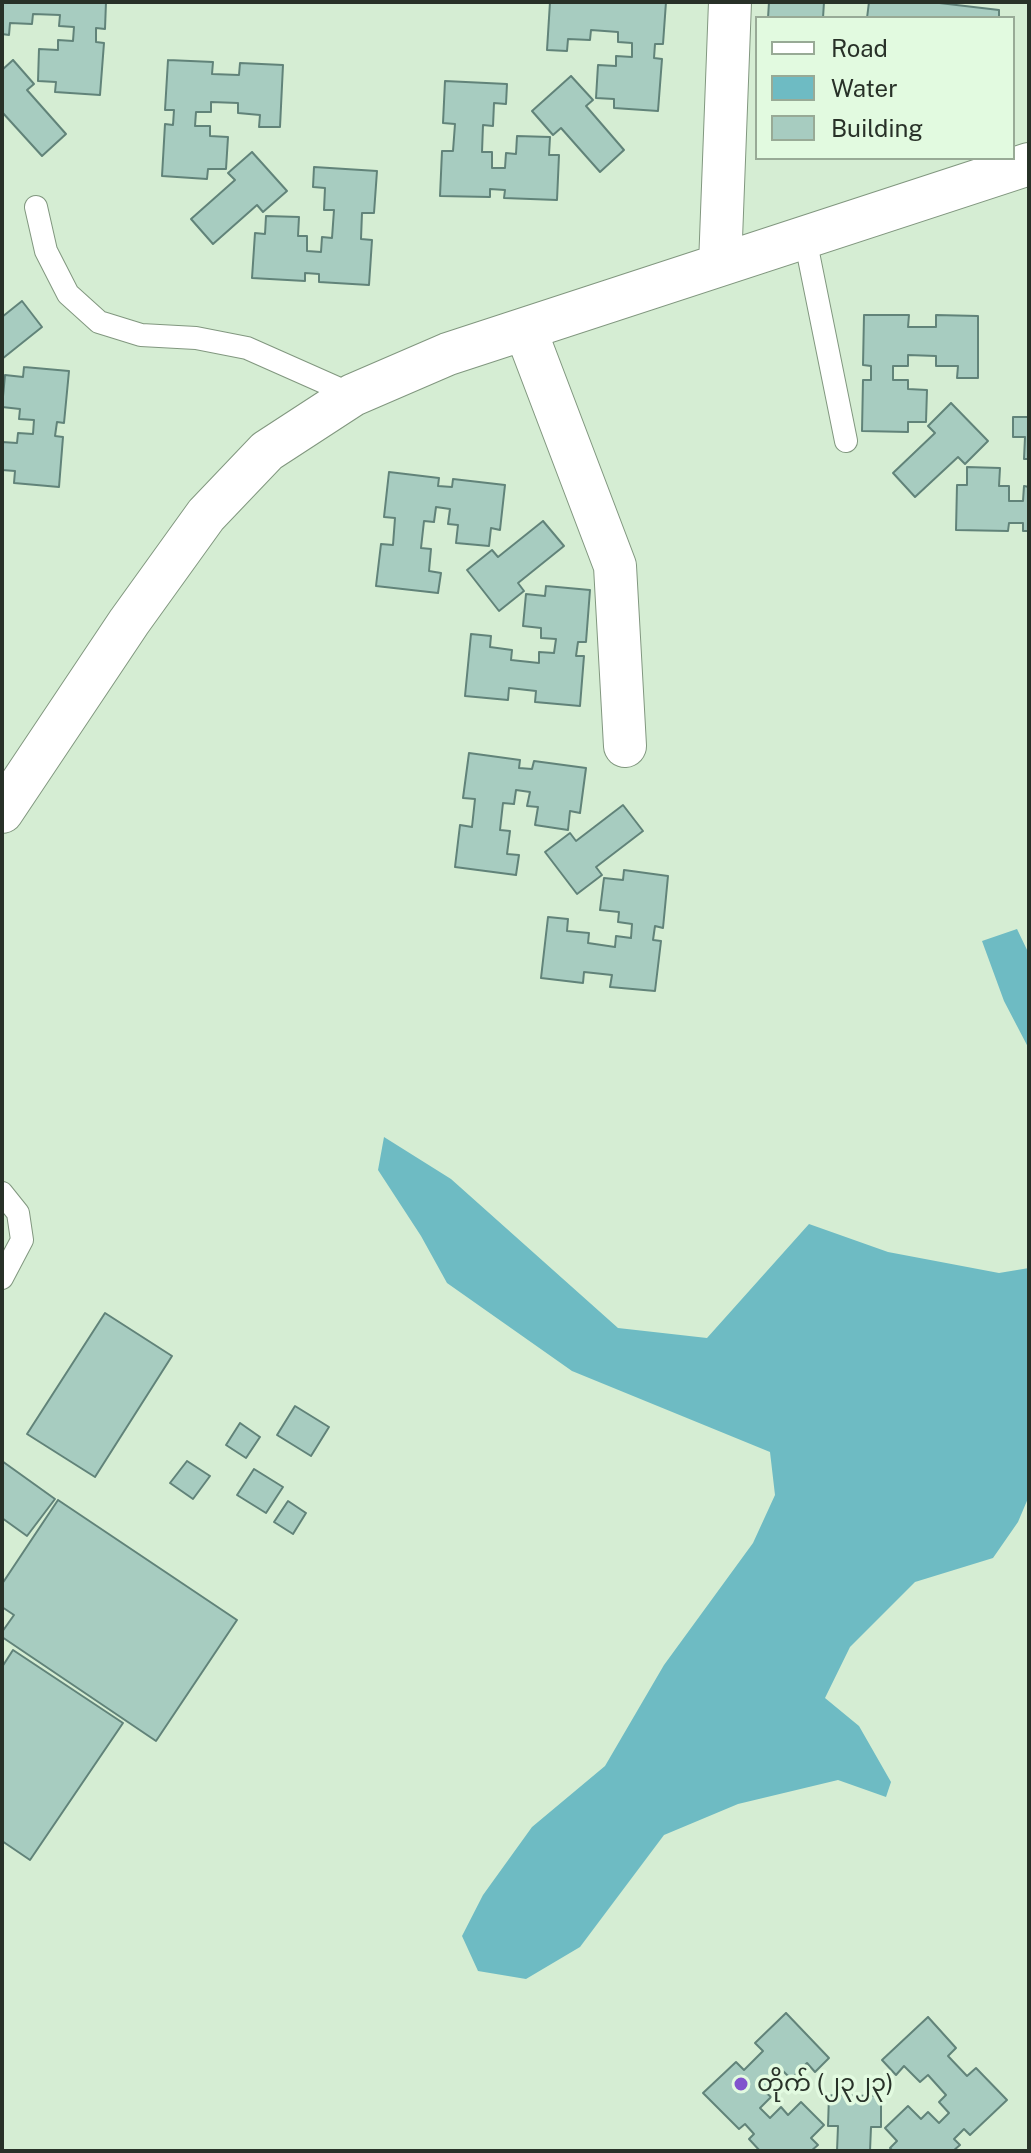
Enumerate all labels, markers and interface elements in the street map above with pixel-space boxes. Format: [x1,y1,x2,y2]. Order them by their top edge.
legend [755,16,1015,160]
text: Road [831,34,888,62]
text: Water [831,74,898,102]
text: Building [831,114,923,142]
place label: တိုက် (၂၃၂၃) [757,2070,894,2098]
marker: တိုက် (၂၃၂၃) [732,2075,750,2093]

